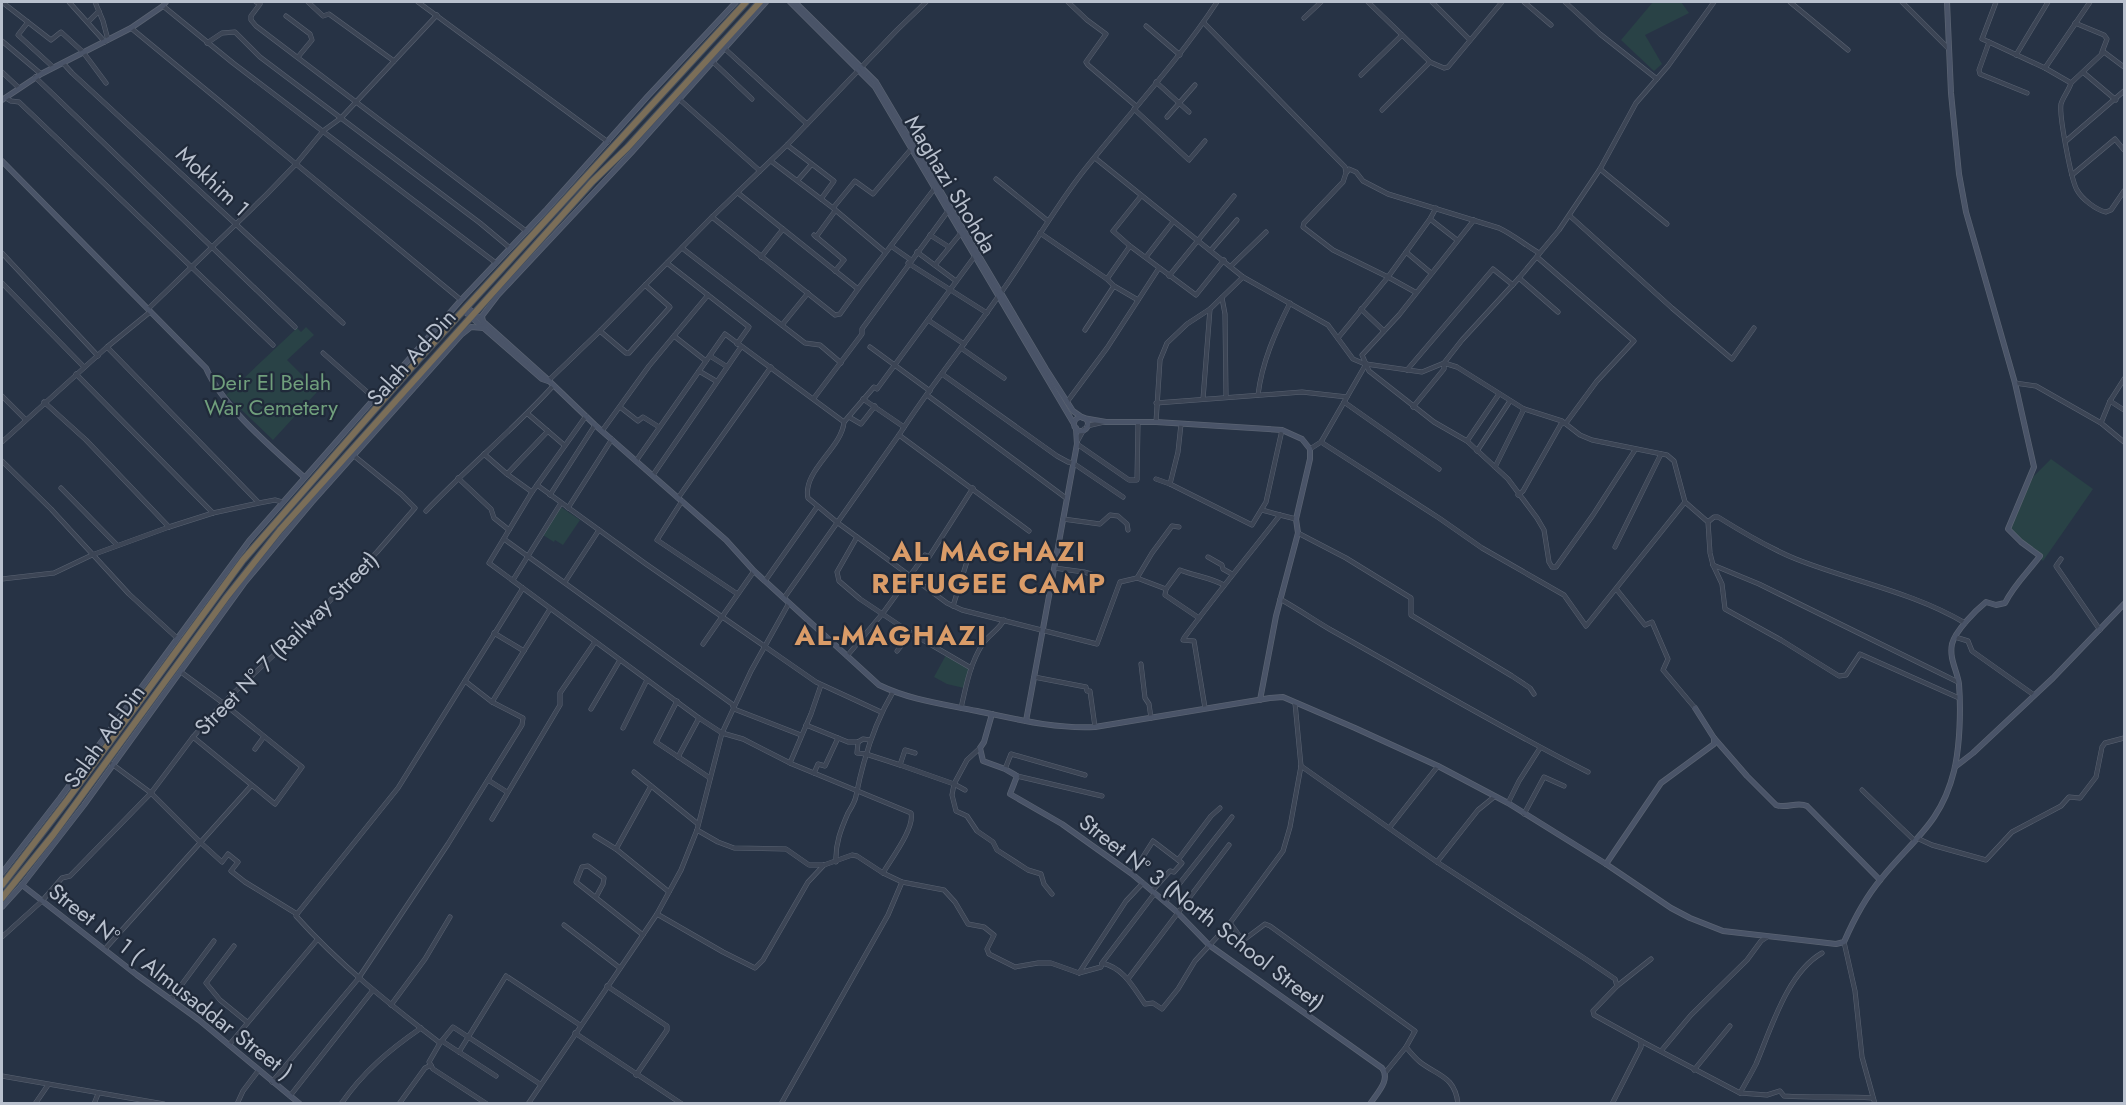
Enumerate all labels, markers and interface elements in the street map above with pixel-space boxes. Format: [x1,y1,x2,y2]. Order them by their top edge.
street label: Maghazi Shohda [897,109,1005,259]
street label: Mokhim 1 [169,138,257,224]
street label: Salah Ad-Din [359,302,463,412]
park label: Deir El Belah War Cemetery [204,366,338,423]
district label: AL MAGHAZI REFUGEE CAMP [871,531,1107,604]
street label: Street N° 7 (Railway Street) [187,544,385,742]
district label: AL-MAGHAZI [794,615,987,656]
street label: Salah Ad-Din [56,678,152,794]
street label: Street N° 3 (North School Street) [1073,806,1331,1018]
street label: Street N° 1 ( Almusaddar Street ) [42,875,300,1087]

